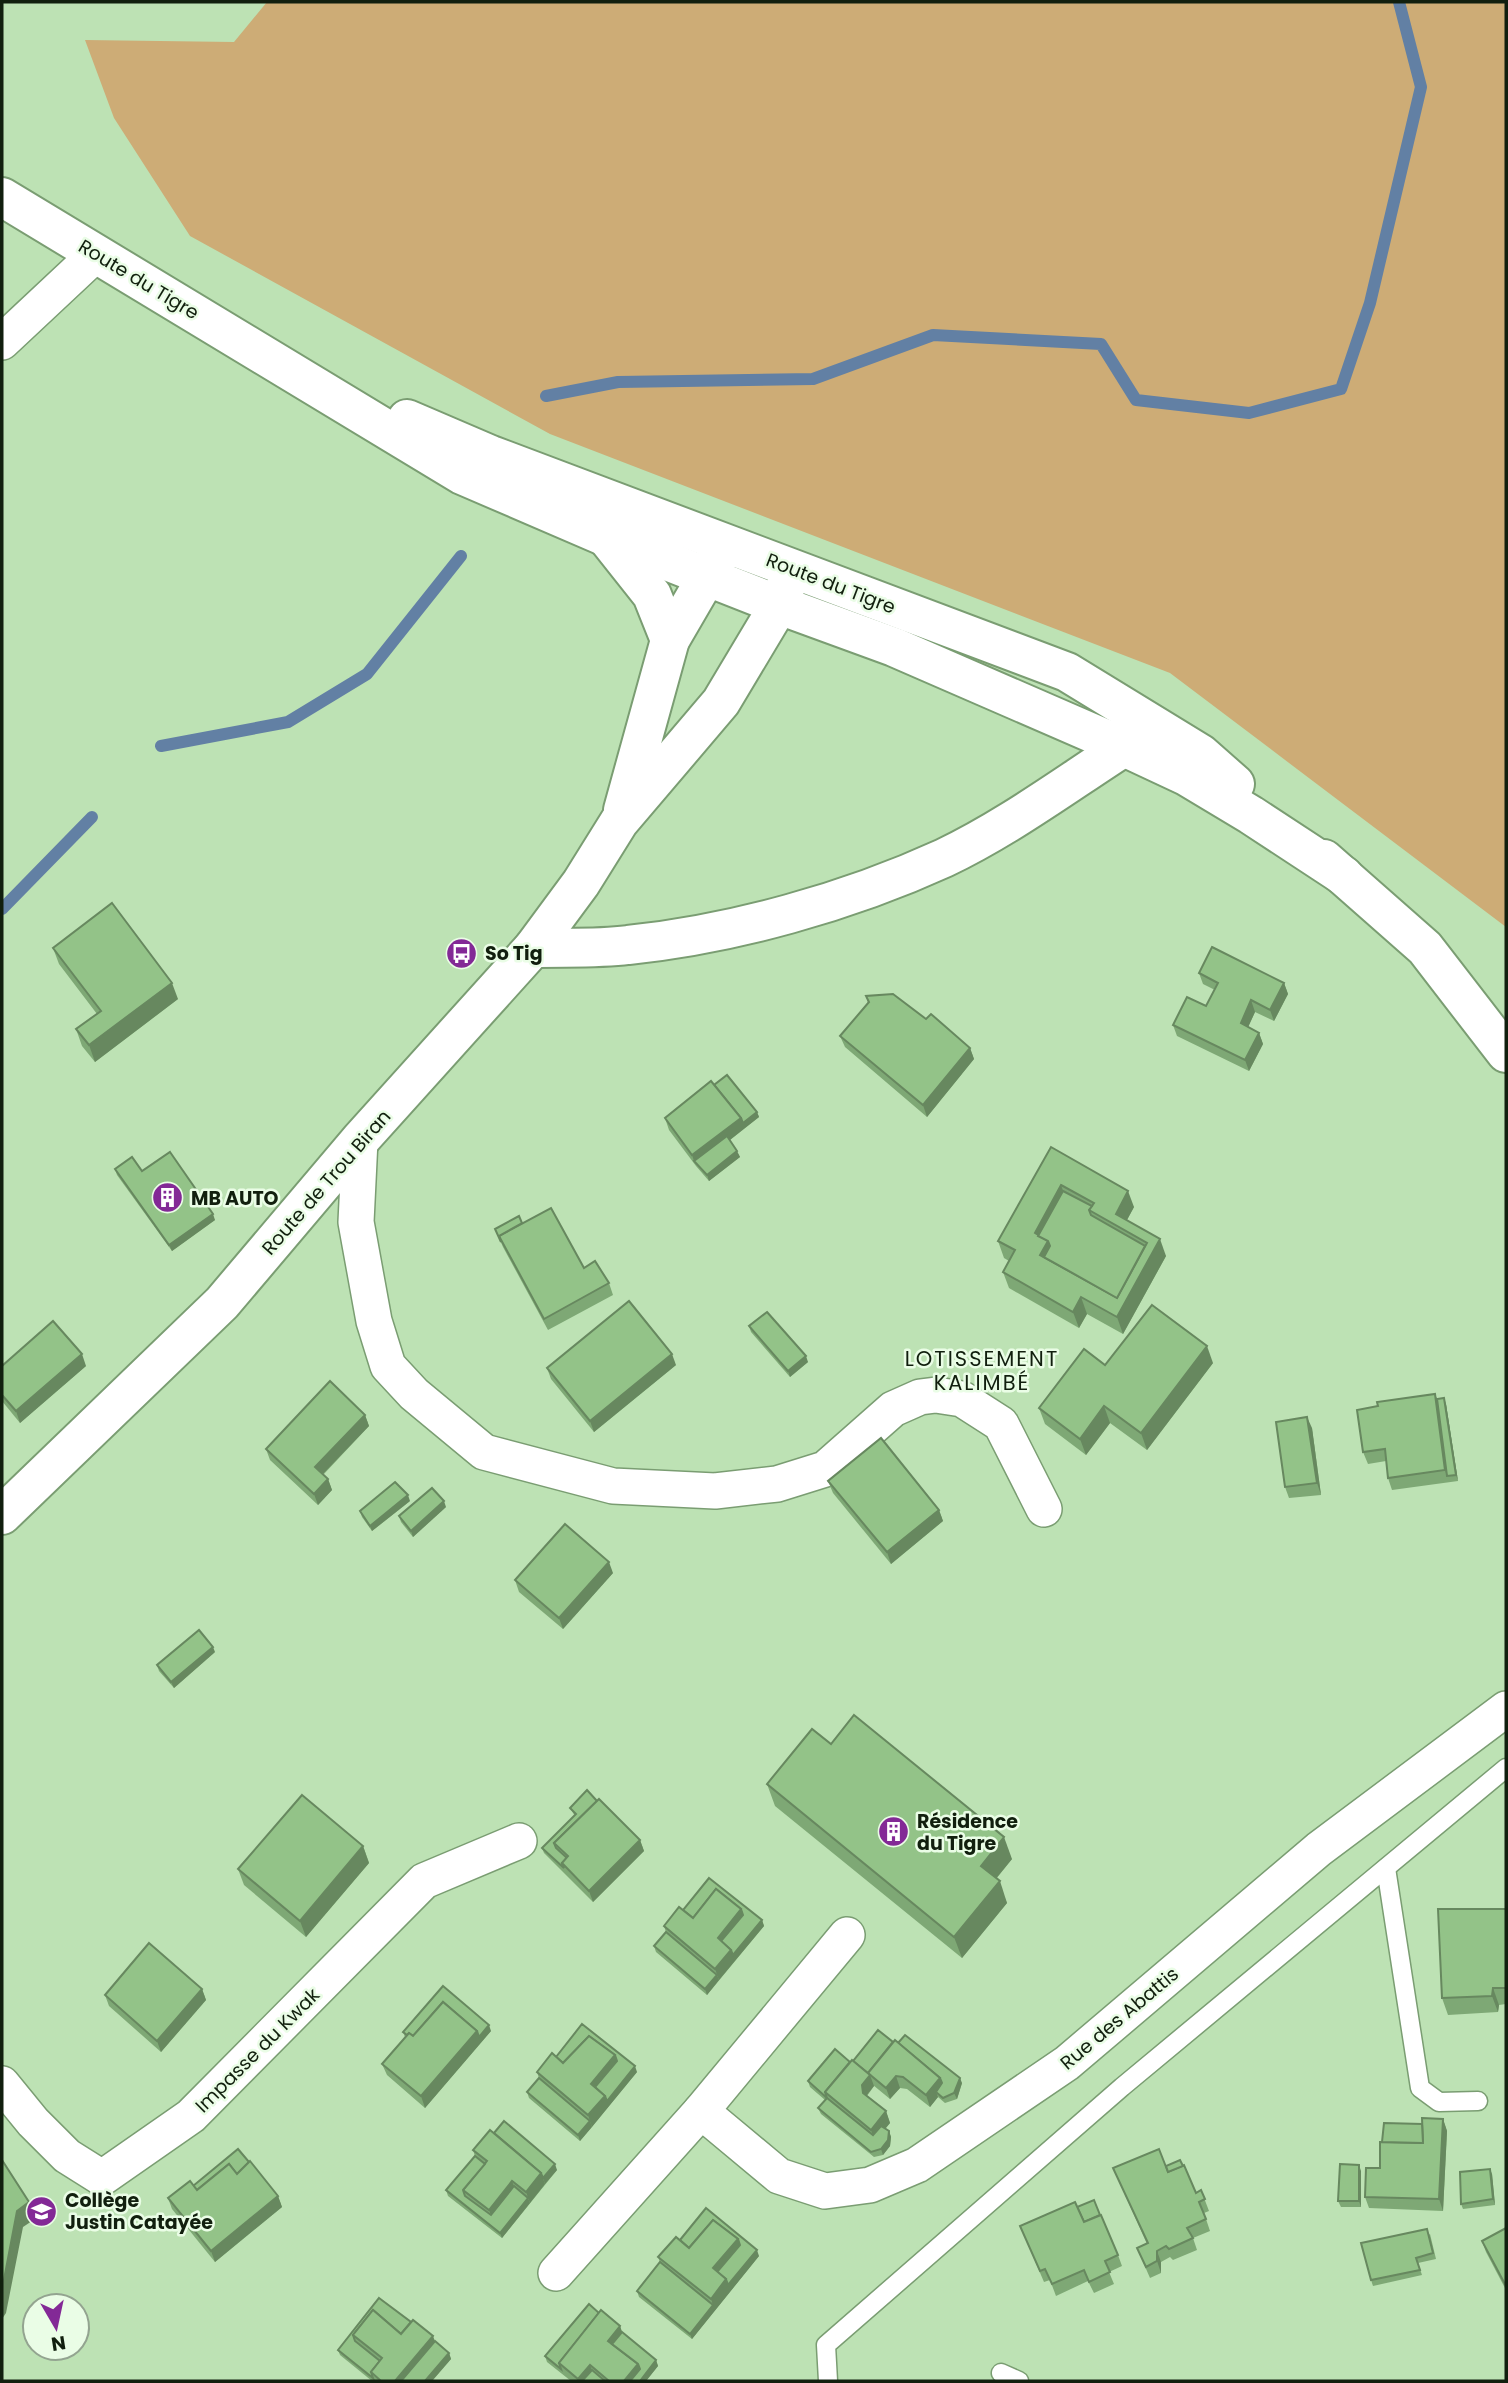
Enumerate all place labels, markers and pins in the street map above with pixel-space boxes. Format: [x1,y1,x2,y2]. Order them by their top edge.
bus stop icon: So Tig [445,936,479,970]
place label: So Tig [485,940,543,967]
building icon: MB AUTO [151,1181,185,1215]
place label: MB AUTO [191,1185,279,1212]
place label: Résidence du Tigre [917,1808,1018,1857]
building icon: Résidence du Tigre [877,1815,911,1849]
place label: Collège Justin Catayée [65,2187,213,2236]
school or university icon: Collège Justin Catayée [25,2194,59,2228]

